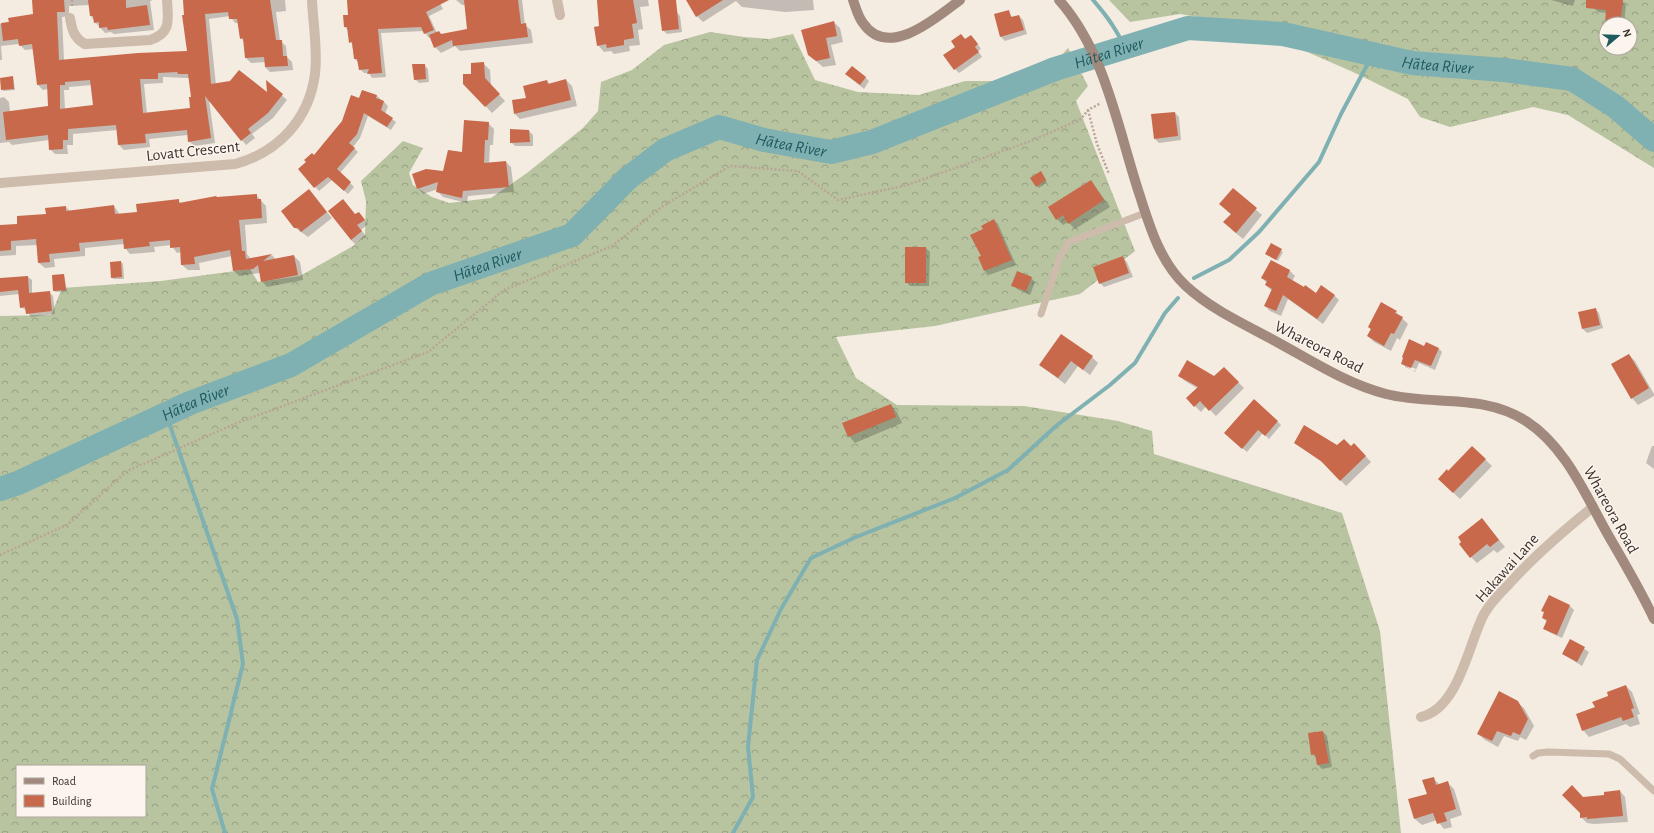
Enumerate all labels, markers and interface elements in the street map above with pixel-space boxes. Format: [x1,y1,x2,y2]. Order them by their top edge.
north arrow [1598,16,1638,56]
text: N [1621,27,1633,38]
water label: Hātea River [1072,34,1146,71]
water label: Hātea River [1400,52,1474,76]
water label: Hātea River [754,130,828,160]
street label: Lovatt Crescent [145,138,241,164]
water label: Hātea River [451,244,524,284]
street label: Whareora Road [1272,318,1366,376]
water label: Hātea River [159,380,232,424]
street label: Whareora Road [1581,464,1641,556]
street label: Hakawai Lane [1472,531,1542,605]
legend [16,765,146,817]
text: Road [52,775,76,787]
text: Building [52,795,92,807]

